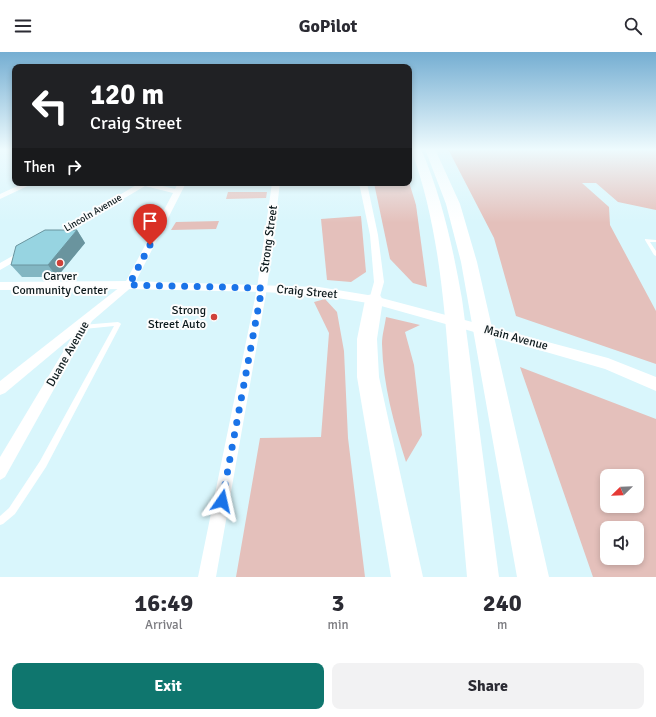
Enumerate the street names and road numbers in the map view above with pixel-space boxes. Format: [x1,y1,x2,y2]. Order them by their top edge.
street label: Lincoln Avenue [62,192,124,234]
street label: Strong Street [257,204,281,274]
street label: Craig Street [276,282,338,302]
street label: Duane Avenue [43,319,93,389]
street label: Main Avenue [482,322,550,354]

